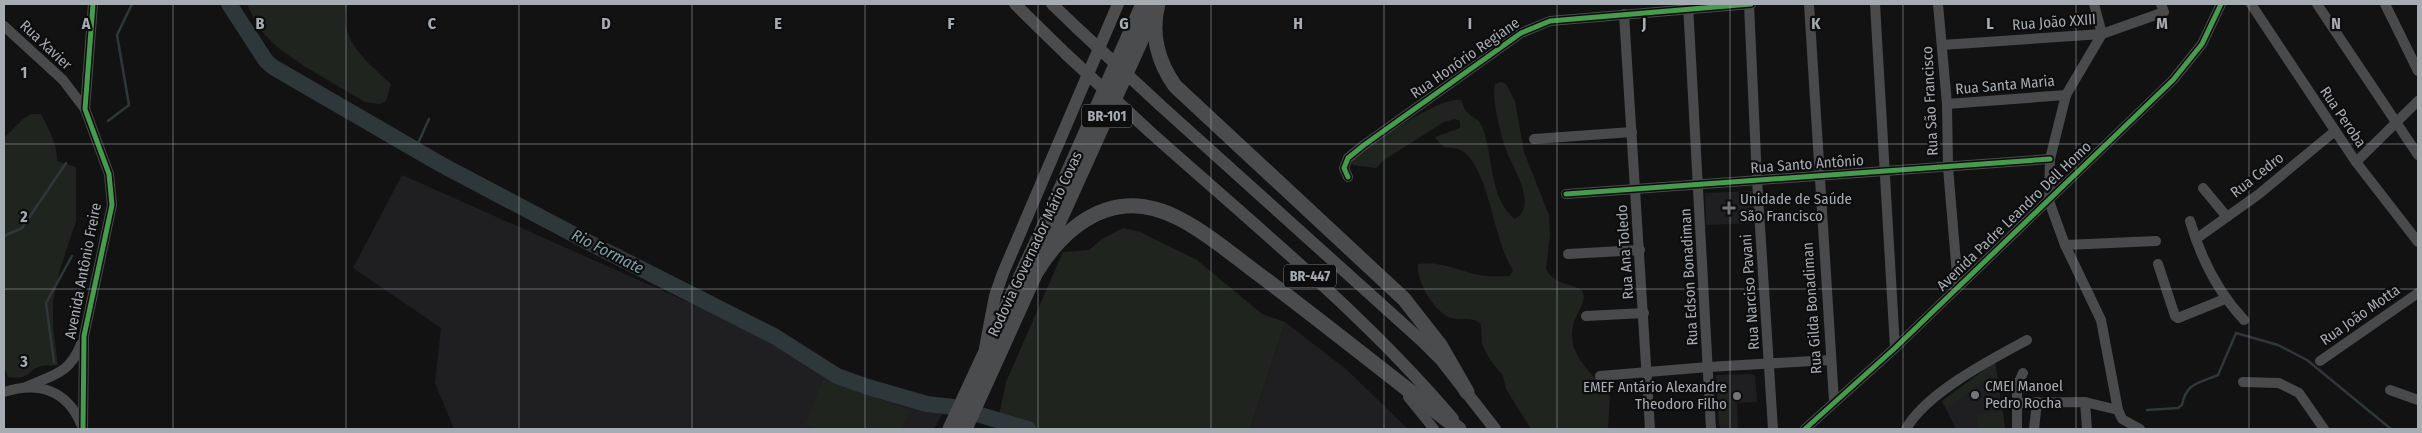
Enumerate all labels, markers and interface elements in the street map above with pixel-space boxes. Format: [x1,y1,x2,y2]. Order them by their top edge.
street label: Rua João XXIII [2011,10,2097,34]
text: A [81,14,91,33]
text: B [256,14,265,33]
text: C [428,14,437,33]
text: D [601,14,611,33]
text: E [774,14,782,33]
text: F [947,14,955,33]
text: G [1119,14,1129,33]
text: H [1293,14,1303,33]
street label: Rua Honório Regiane [1407,14,1523,102]
text: I [1468,14,1472,33]
text: J [1641,14,1646,33]
text: K [1811,14,1821,33]
text: L [1986,14,1994,33]
text: M [2156,14,2168,33]
text: N [2331,14,2341,33]
street label: Rua Xavier [16,16,76,74]
street label: Rua São Francisco [1918,46,1942,156]
text: 1 [21,63,27,82]
street label: Rua Santa Maria [1955,72,2055,98]
street label: Rua Peroba [2316,83,2370,151]
road number: BR-101 [1082,104,1132,128]
street label: Avenida Padre Leandro Dell Homo [1933,137,2095,295]
street label: Rodovia Governador Mário Covas [984,148,1086,340]
street label: Rua Cedro [2227,149,2287,201]
street label: Rua Santo Antônio [1750,151,1864,177]
place label: Unidade de Saúde São Francisco [1740,190,1852,225]
street label: Avenida Antônio Freire [61,201,105,341]
marker: Unidade de Saúde São Francisco [1722,201,1736,215]
street label: Rua Ana Toledo [1613,204,1637,300]
text: 2 [19,207,28,226]
street label: Rua Edson Bonadiman [1676,208,1702,346]
water label: Rio Formate [569,225,647,278]
street label: Rua Narciso Pavani [1737,234,1763,350]
street label: Rua Gilda Bonadiman [1798,242,1826,374]
road number: BR-447 [1284,264,1336,288]
street label: Rua João Motta [2317,281,2403,349]
text: 3 [19,352,28,371]
place label: CMEI Manoel Pedro Rocha [1985,377,2063,412]
place label: EMEF Antário Alexandre Theodoro Filho [1583,378,1727,413]
marker: CMEI Manoel Pedro Rocha [1969,389,1981,401]
marker: EMEF Antário Alexandre Theodoro Filho [1731,390,1743,402]

